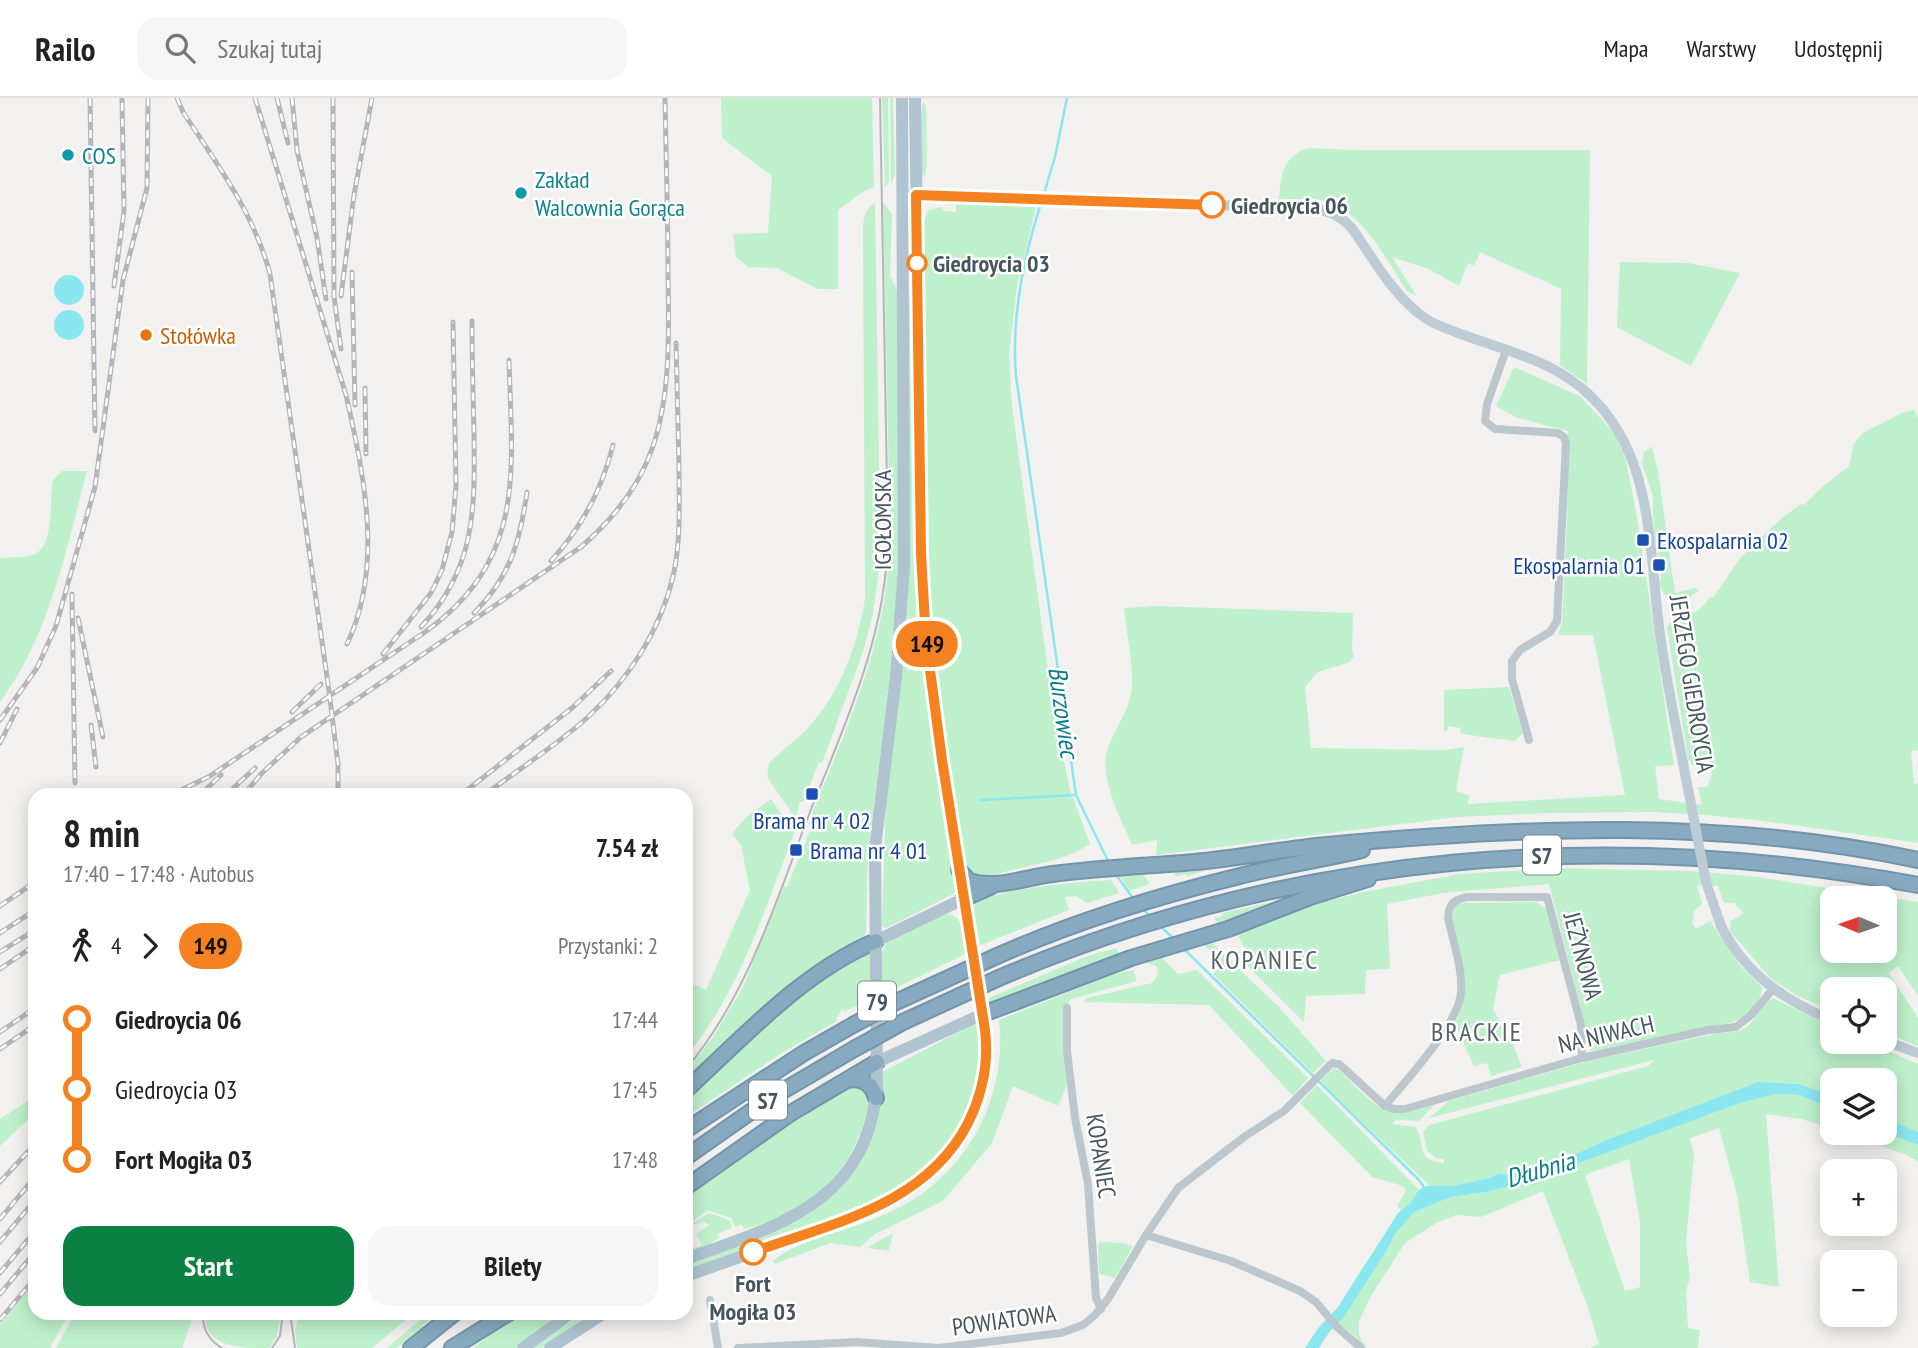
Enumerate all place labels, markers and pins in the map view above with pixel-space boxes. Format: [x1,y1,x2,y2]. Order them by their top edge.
place label: COS [82,140,116,171]
marker: COS [60,147,76,163]
place label: Zakład Walcownia Gorąca [535,164,685,223]
marker: Zakład Walcownia Gorąca [513,185,529,201]
place label: Giedroycia 06 [1231,190,1348,221]
marker: Giedroycia 06 [1199,192,1225,218]
place label: Giedroycia 03 [933,248,1050,279]
marker: Giedroycia 03 [907,253,927,273]
place label: Stołówka [160,320,236,351]
marker: Stołówka [138,327,154,343]
place label: Ekospalarnia 02 [1657,525,1789,556]
marker: Ekospalarnia 02 [1635,532,1651,548]
place label: Ekospalarnia 01 [1513,550,1645,581]
marker: Ekospalarnia 01 [1651,557,1667,573]
marker: Brama nr 4 02 [804,786,820,802]
place label: Brama nr 4 02 [753,805,871,836]
place label: Brama nr 4 01 [810,835,927,866]
marker: Brama nr 4 01 [788,842,804,858]
marker: Fort Mogiła 03 [740,1239,766,1265]
place label: Fort Mogiła 03 [710,1268,796,1327]

